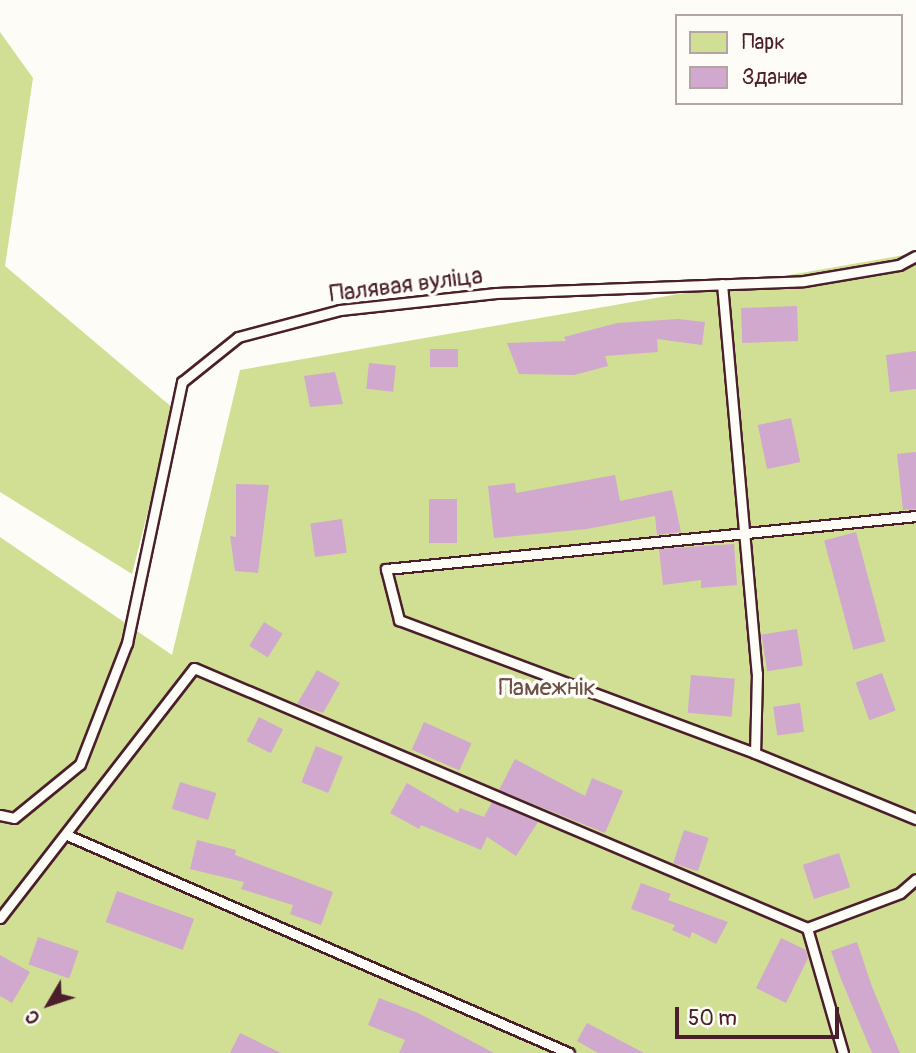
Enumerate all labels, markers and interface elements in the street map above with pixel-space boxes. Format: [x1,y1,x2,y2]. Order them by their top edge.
legend [674,14,902,105]
text: Парк [742,29,785,56]
text: Здание [742,64,807,91]
street label: Палявая вуліца [328,261,484,309]
park label: Памежнік [498,674,596,702]
north arrow [14,969,84,1039]
scale bar [678,993,842,1038]
text: С [20,1005,46,1029]
text: 50 m [688,1005,737,1032]

